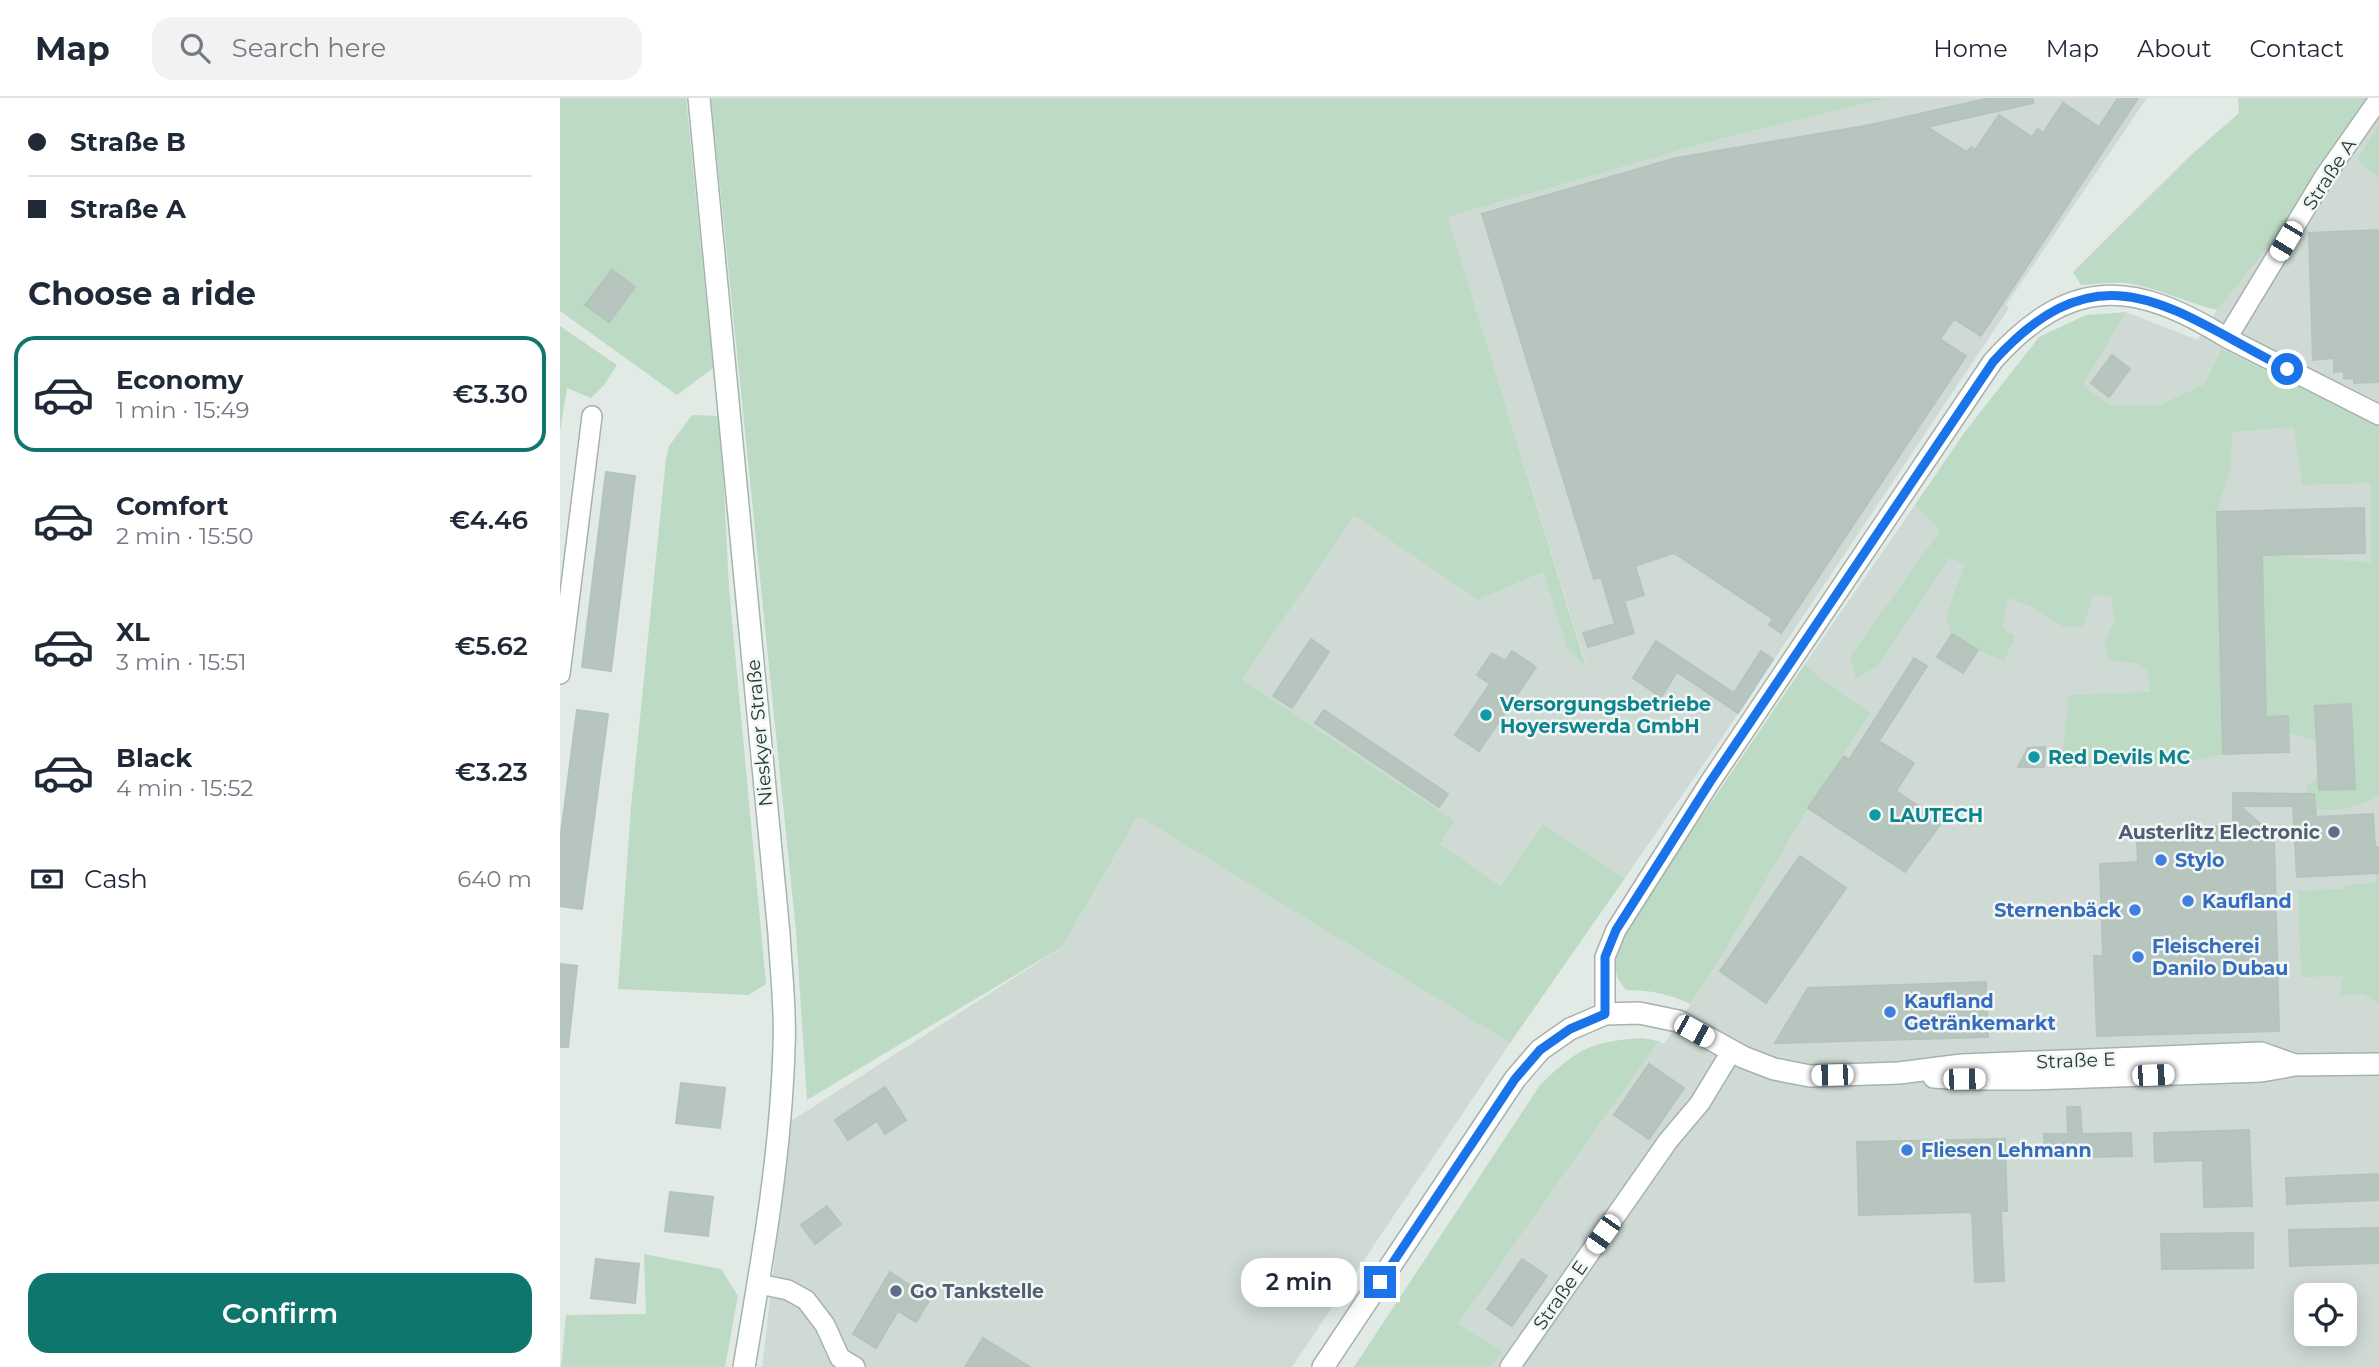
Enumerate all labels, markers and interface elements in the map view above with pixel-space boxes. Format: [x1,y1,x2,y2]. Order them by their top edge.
search box [152,17,642,80]
text: Map [35,28,110,68]
icon: search [176,29,214,67]
text: Search here [232,32,386,64]
text: Home [1933,34,2008,63]
text: Map [2046,34,2099,63]
text: About [2137,34,2211,63]
text: Contact [2249,34,2344,63]
text: Straße B [70,126,186,158]
street label: Straße A [2298,134,2361,214]
text: Straße A [70,193,186,225]
car [2267,218,2306,264]
text: Choose a ride [28,274,256,313]
route start [2271,353,2303,385]
icon: car [32,363,95,426]
text: Economy [116,364,243,396]
text: €3.30 [453,378,528,410]
text: 1 min · 15:49 [116,396,250,424]
icon: car [32,489,95,552]
text: Comfort [116,490,228,522]
text: €4.46 [449,504,528,536]
text: 2 min · 15:50 [116,522,254,550]
icon: car [32,615,95,678]
text: XL [116,616,150,648]
text: €5.62 [455,630,528,662]
text: 3 min · 15:51 [116,648,247,676]
street label: Nieskyer Straße [742,658,777,808]
place label: Versorgungsbetriebe Hoyerswerda GmbH [1499,693,1711,738]
marker: Versorgungsbetriebe Hoyerswerda GmbH [1478,707,1494,723]
icon: car [32,741,95,804]
text: Black [116,742,192,774]
place label: Red Devils MC [2048,746,2190,769]
marker: Red Devils MC [2026,749,2042,765]
text: €3.23 [455,756,528,788]
text: 4 min · 15:52 [116,774,253,802]
place label: LAUTECH [1889,804,1983,827]
marker: LAUTECH [1867,807,1883,823]
place label: Austerlitz Electronic [2117,821,2320,844]
marker: Austerlitz Electronic [2326,824,2342,840]
place label: Stylo [2175,849,2224,872]
marker: Stylo [2153,852,2169,868]
icon: cash [28,860,66,898]
text: Cash [84,863,148,895]
text: 640 m [457,865,532,893]
place label: Kaufland [2202,890,2292,913]
marker: Kaufland [2180,893,2196,909]
place label: Sternenbäck [1994,899,2122,922]
marker: Sternenbäck [2127,902,2143,918]
place label: Fleischerei Danilo Dubau [2152,935,2288,980]
marker: Fleischerei Danilo Dubau [2130,949,2146,965]
place label: Kaufland Getränkemarkt [1904,990,2056,1035]
marker: Kaufland Getränkemarkt [1882,1004,1898,1020]
car [1671,1012,1718,1050]
street label: Straße E [2036,1048,2116,1073]
car [1811,1064,1854,1086]
car [2132,1064,2175,1086]
car [1943,1068,1986,1090]
place label: Fliesen Lehmann [1921,1139,2092,1162]
marker: Fliesen Lehmann [1899,1142,1915,1158]
car [1583,1211,1624,1257]
street label: Straße E [1528,1256,1593,1334]
callout: 2 min [1240,1258,1356,1306]
route end [1364,1266,1396,1298]
text: 2 min [1266,1268,1332,1296]
button: Confirm [28,1273,532,1353]
place label: Go Tankstelle [910,1280,1044,1303]
marker: Go Tankstelle [888,1283,904,1299]
map controls [2294,1283,2357,1346]
button: locate [2294,1283,2357,1346]

